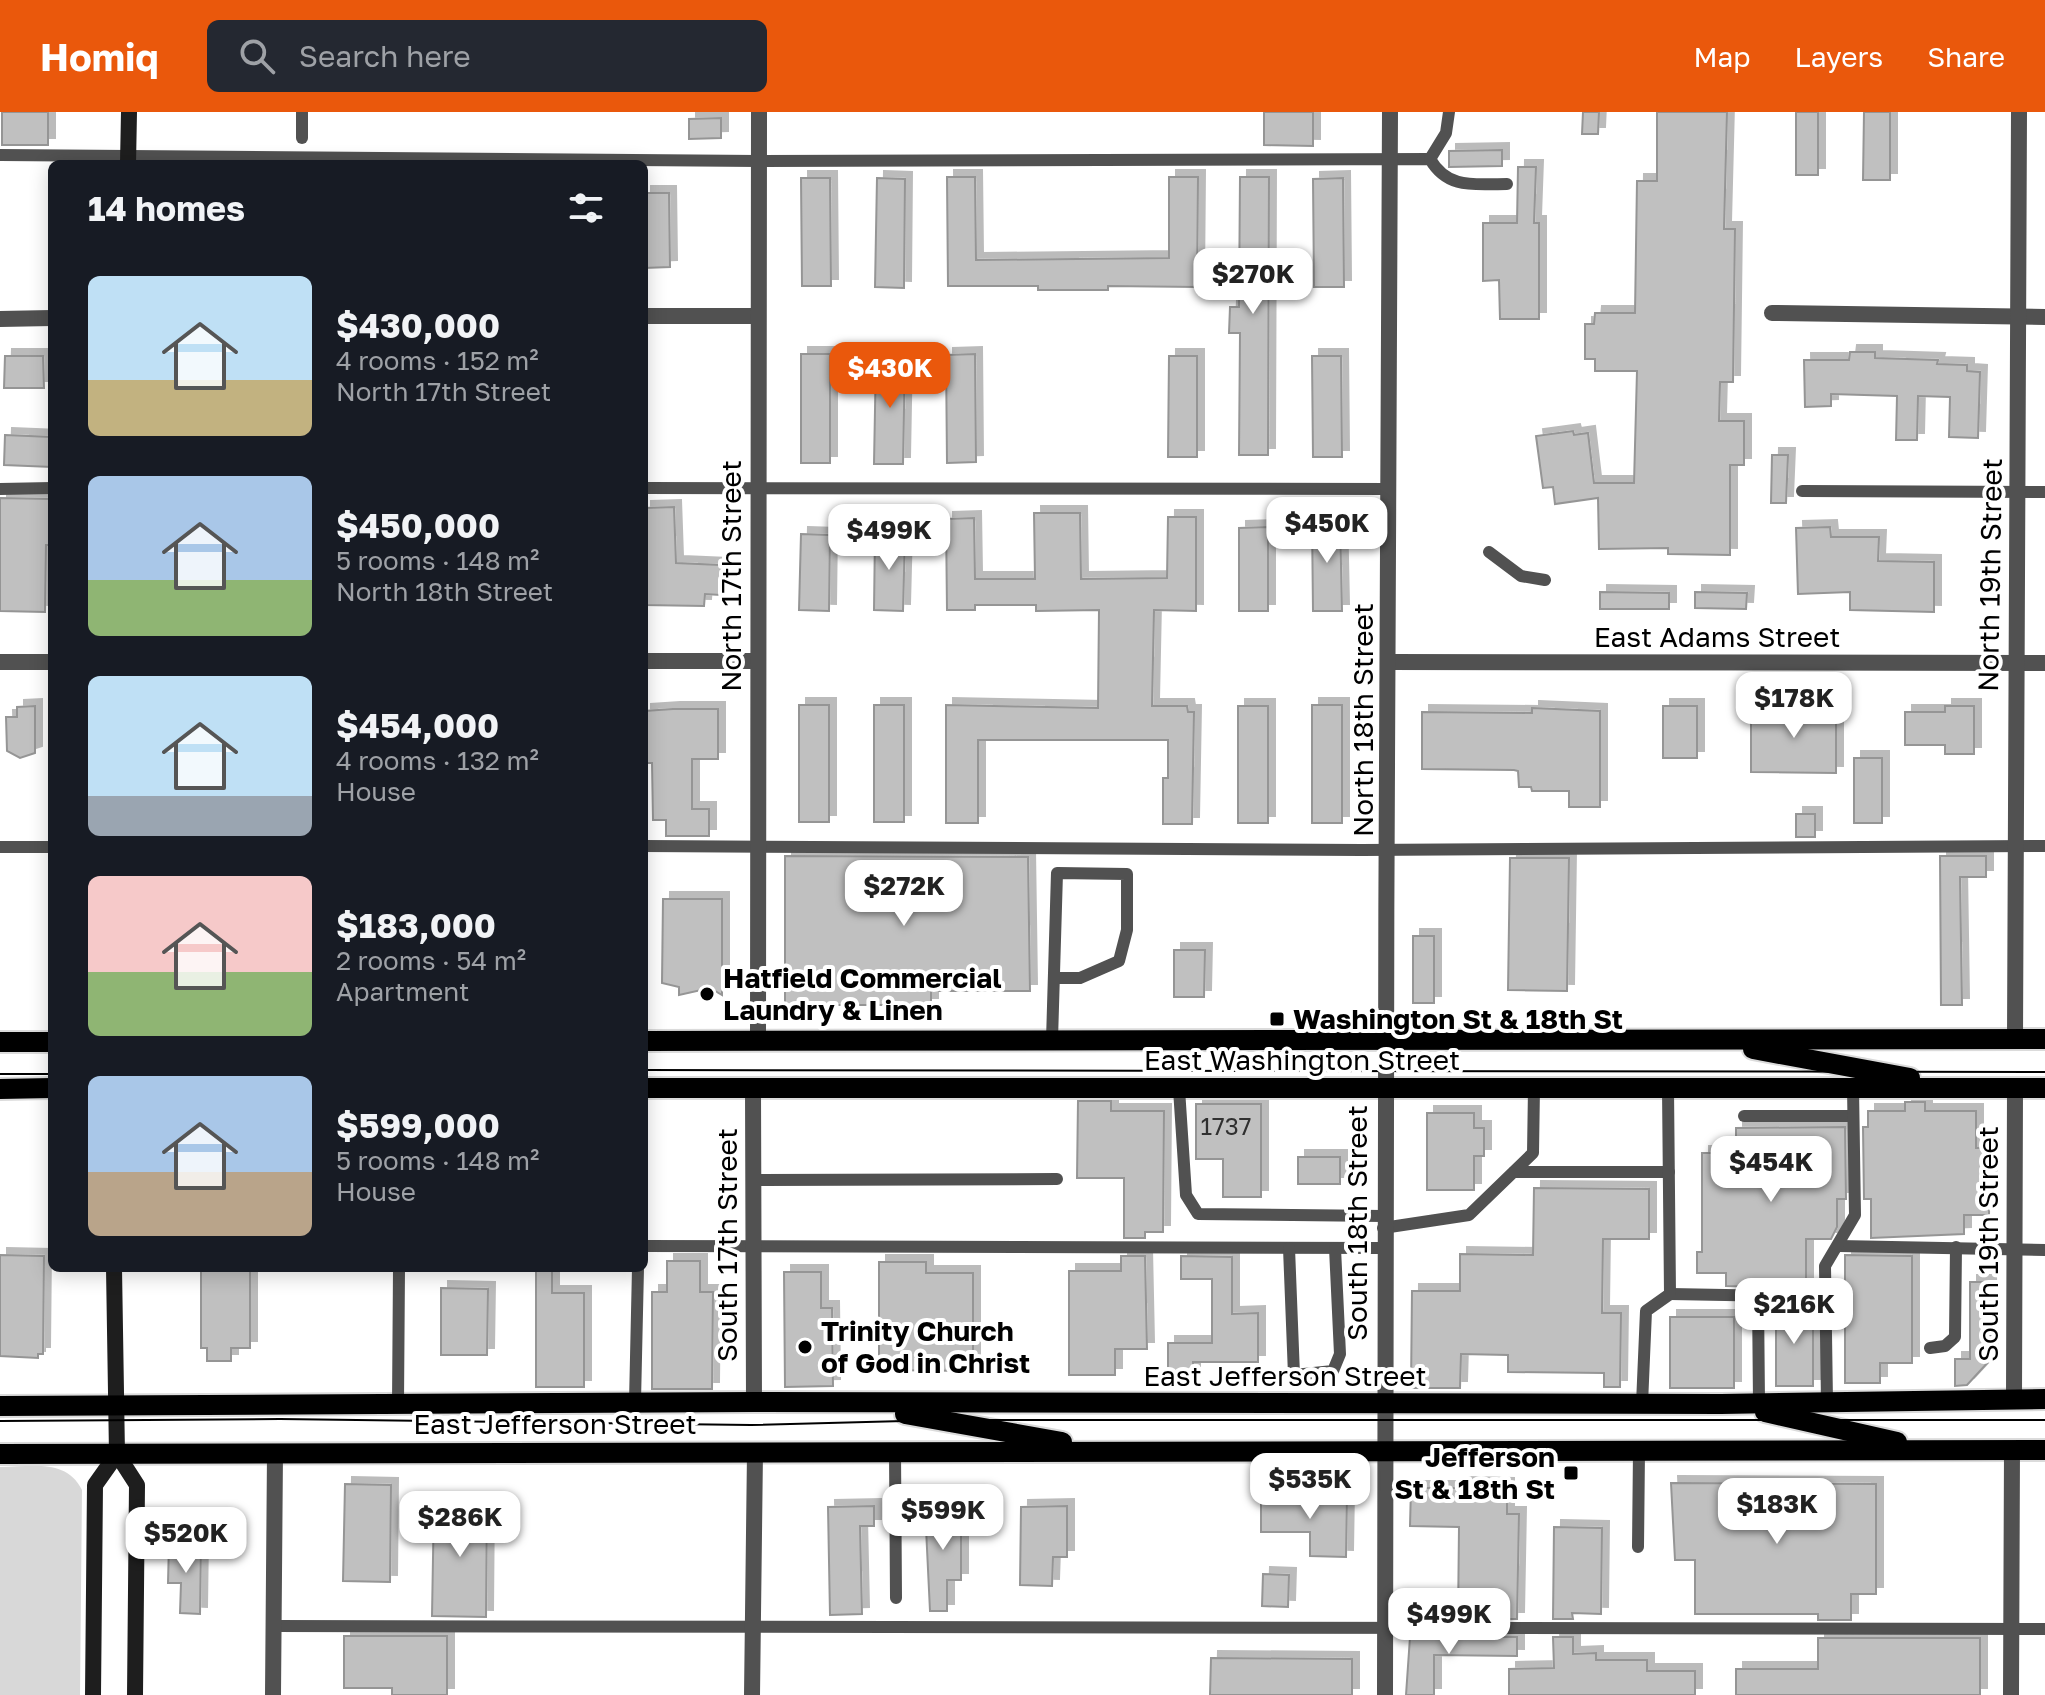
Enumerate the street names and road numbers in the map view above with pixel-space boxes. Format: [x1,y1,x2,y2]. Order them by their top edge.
street label: North 19th Street [1971,458,2008,692]
street label: North 17th Street [714,460,747,692]
street label: North 18th Street [1346,603,1379,837]
street label: East Adams Street [1594,620,1840,653]
street label: East Washington Street [1144,1043,1460,1076]
street label: South 18th Street [1340,1105,1373,1341]
street label: South 19th Street [1971,1126,2004,1362]
street label: South 17th Street [710,1128,743,1362]
street label: East Jefferson Street [1143,1359,1427,1392]
street label: East Jefferson Street [413,1407,697,1440]

